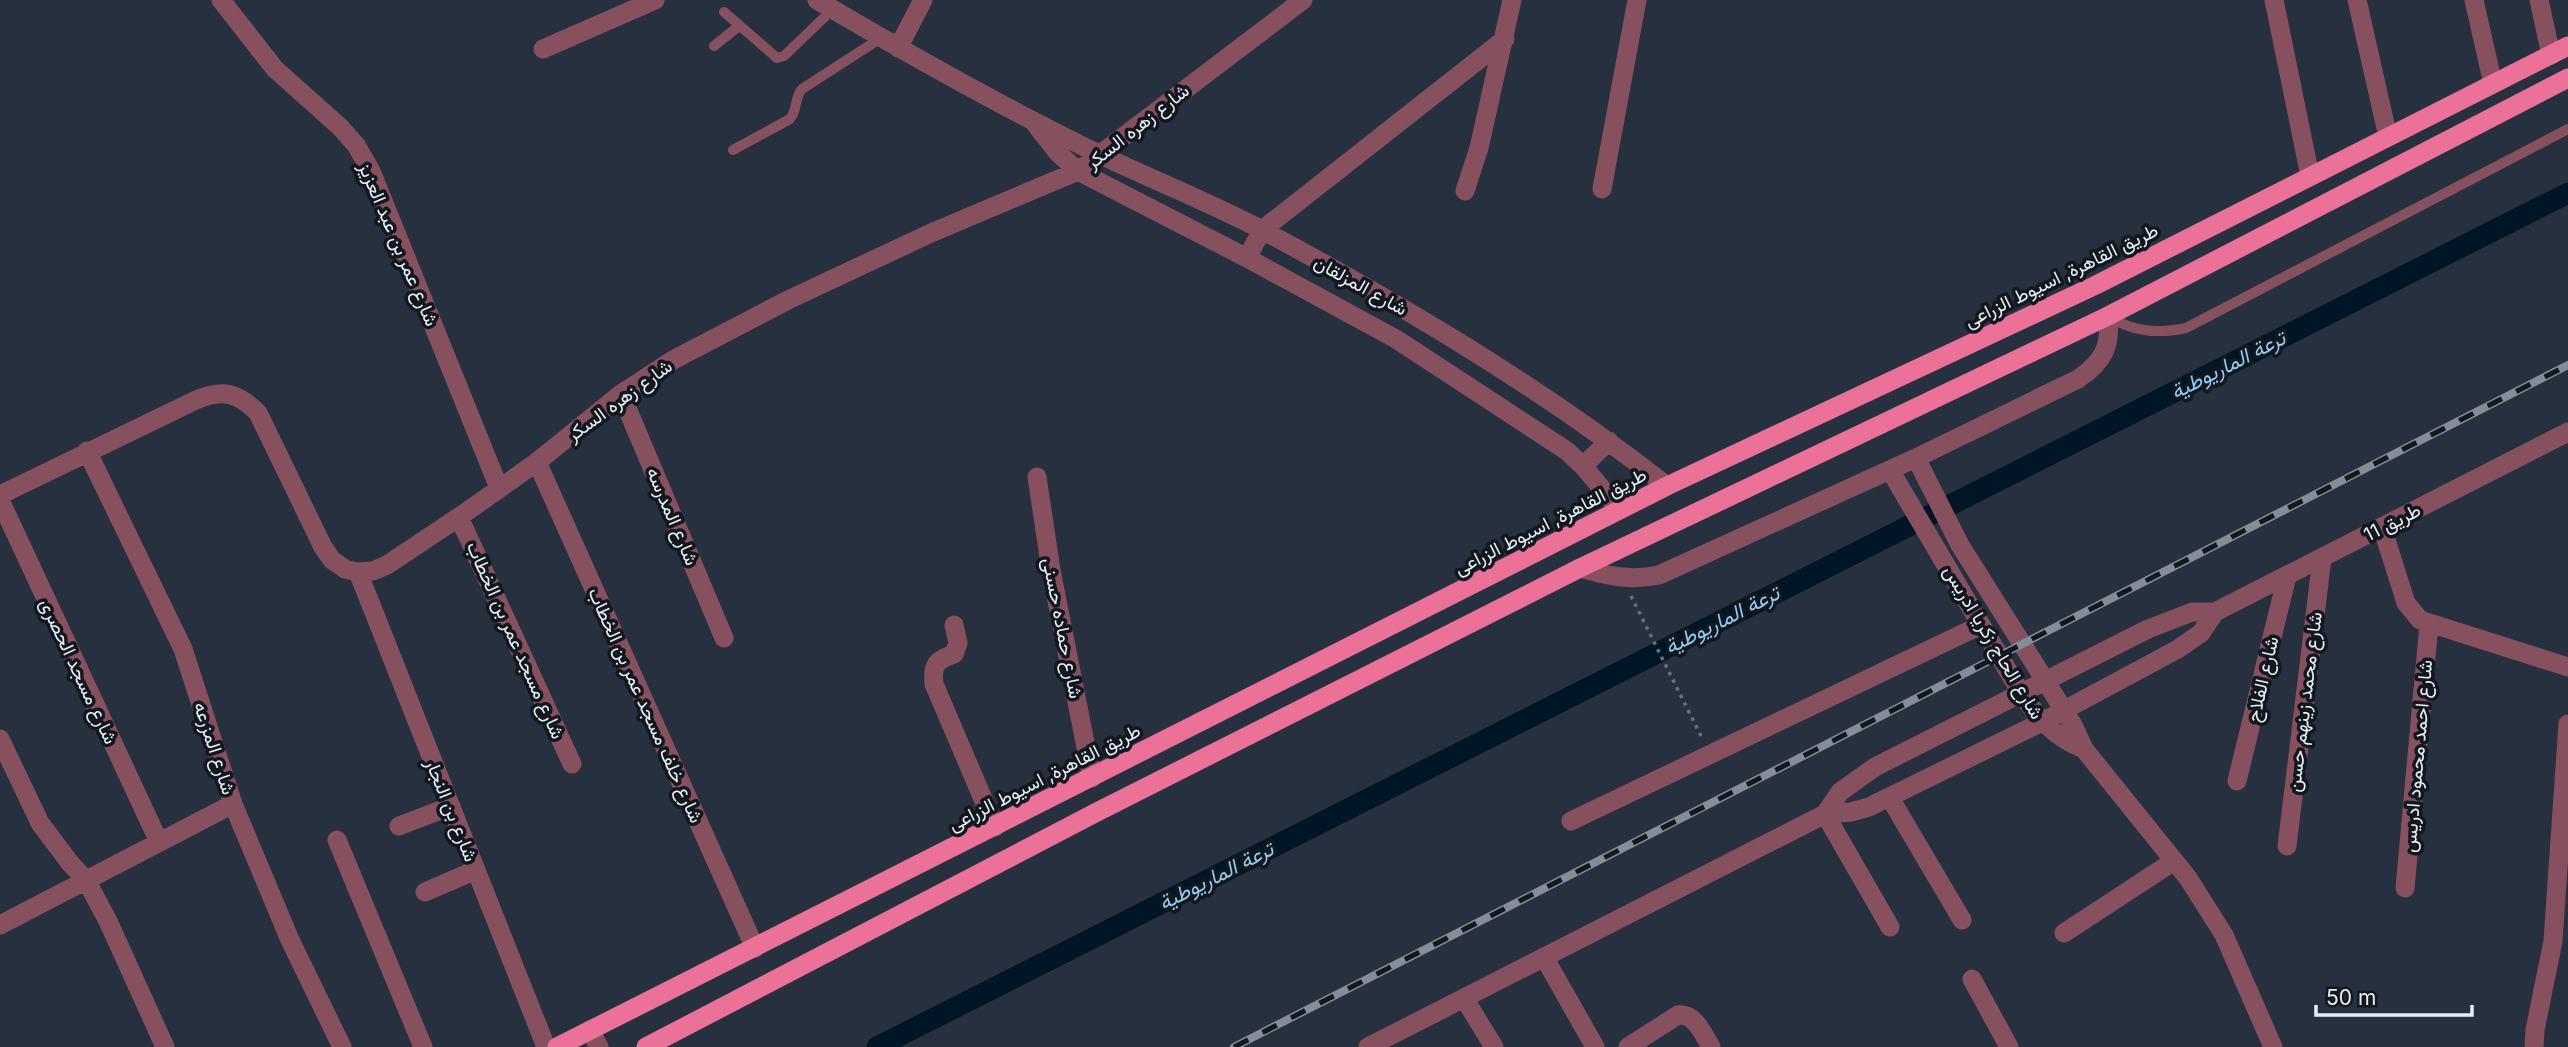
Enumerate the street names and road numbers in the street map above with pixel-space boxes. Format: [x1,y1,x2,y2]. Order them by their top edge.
street label: شارع زهره السكر [1080,79,1194,175]
street label: شارع عمر بن عبد العزيز [352,158,443,330]
street label: طريق القاهرة, اسيوط الزراعى [1961,219,2162,332]
street label: شارع المزلقان [1310,250,1411,321]
street label: شارع زهره السكر [561,354,677,448]
street label: طريق القاهرة, اسيوط الزراعى [1450,463,1650,580]
street label: شارع المدرسه [641,464,704,569]
street label: طريق 11 [2360,498,2425,547]
street label: شارع مسجد عمر بن الخطاب [461,538,569,743]
street label: شارع حماده حسنى [1037,556,1087,701]
street label: شارع الحاج زكريا ادريس [1938,561,2049,724]
street label: شارع خلف مسجد عمر بن الخطاب [582,584,708,827]
street label: شارع مسجد الحصرى [34,595,122,748]
street label: شارع محمد زينهم حسن [2282,611,2328,793]
street label: شارع الفلاح [2241,634,2284,724]
street label: شارع احمد محمود ادريس [2398,659,2438,853]
street label: شارع المزرعه [188,699,240,798]
street label: طريق القاهرة, اسيوط الزراعى [944,719,1144,836]
street label: شارع بن النجار [419,754,483,865]

